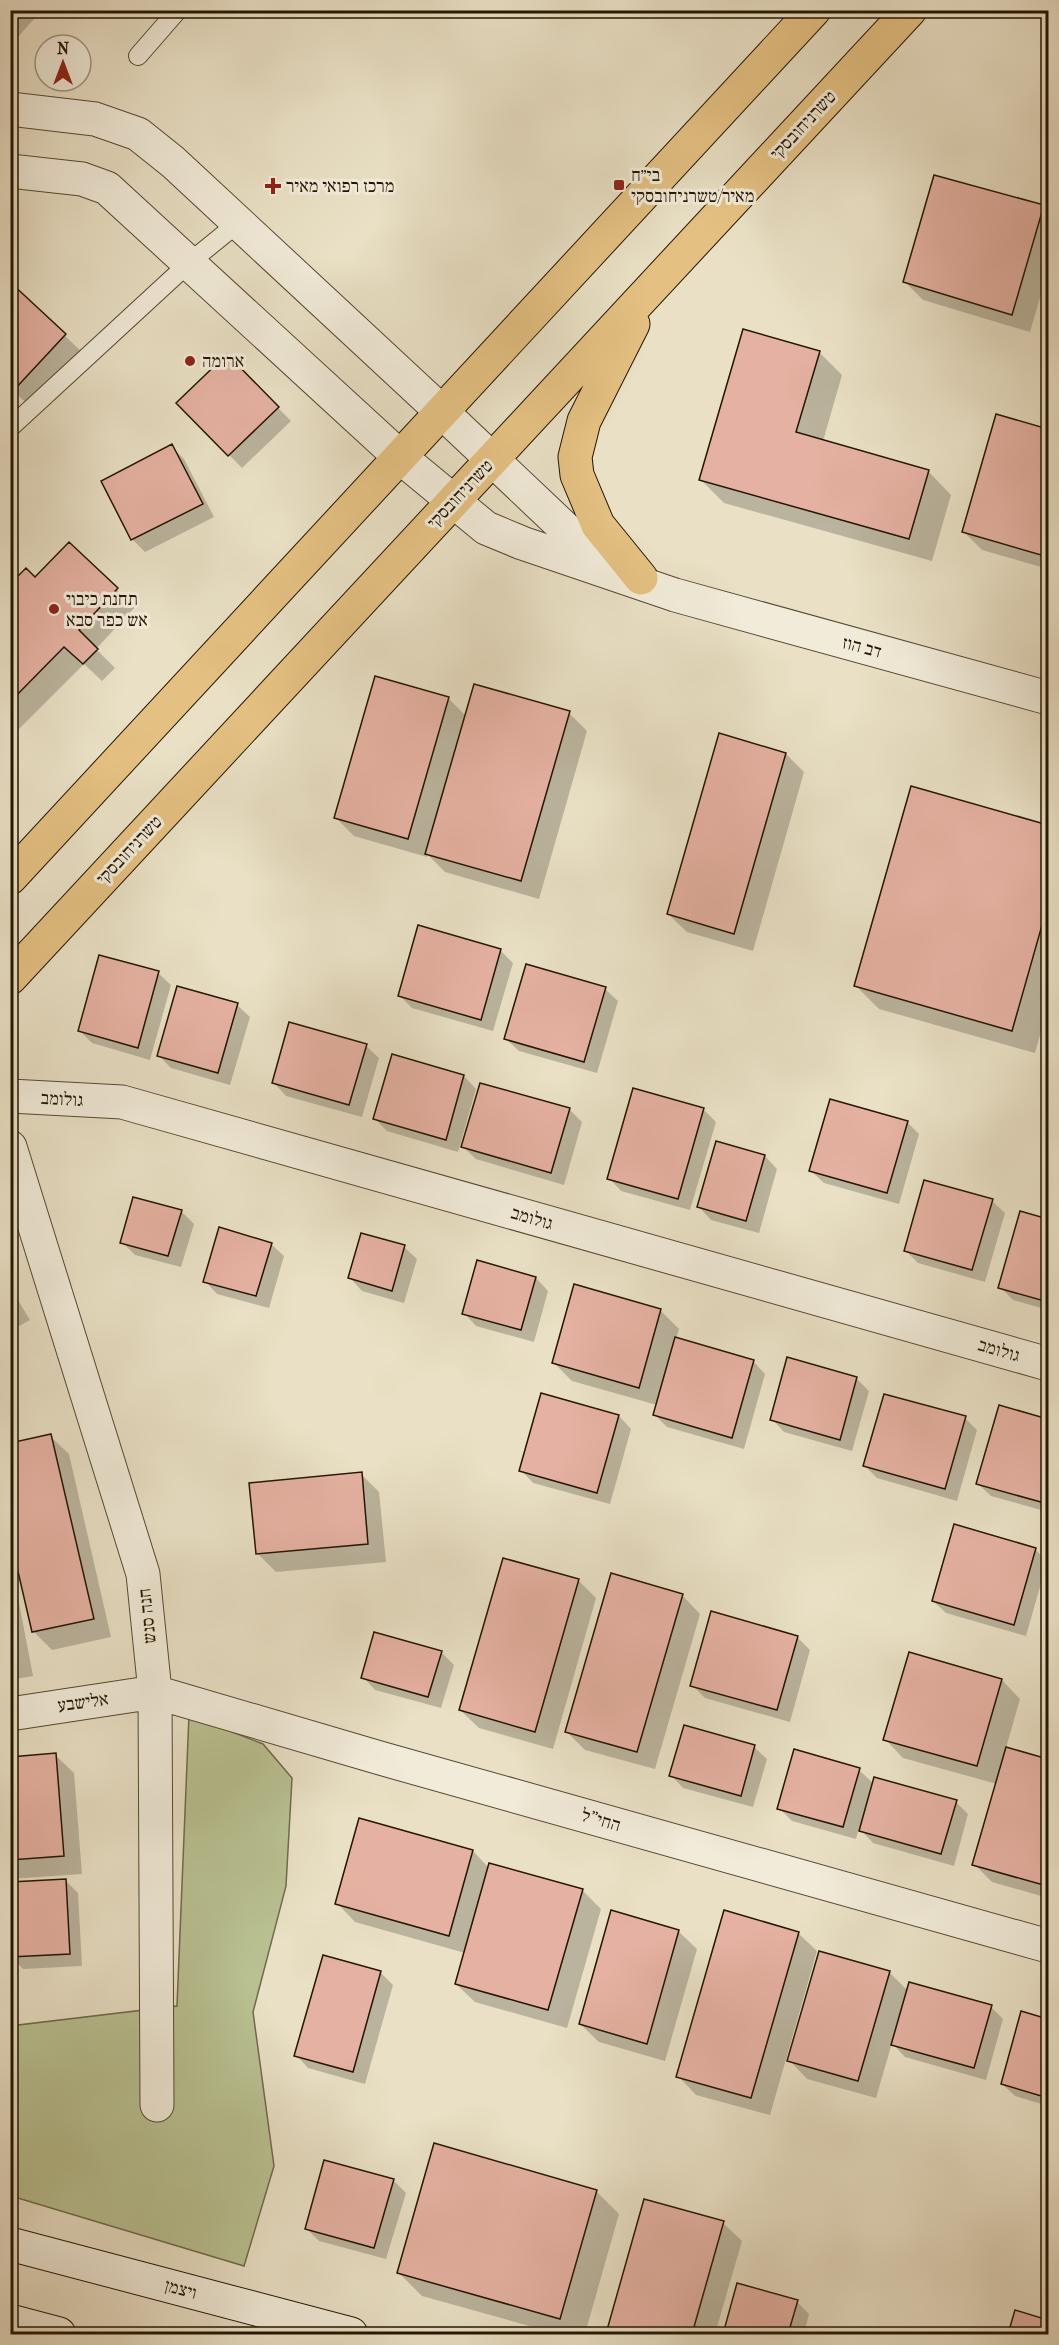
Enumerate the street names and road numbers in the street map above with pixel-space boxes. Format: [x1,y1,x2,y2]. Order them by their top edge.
street label: טשרניחובסקי [766,87,841,164]
street label: טשרניחובסקי [423,456,498,533]
street label: דב הוז [840,632,884,663]
street label: טשרניחובסקי [92,812,167,889]
street label: גולומב [40,1088,84,1111]
street label: גולומב [508,1202,555,1234]
street label: גולומב [975,1334,1022,1366]
street label: חנה סנש [134,1587,161,1645]
street label: אלישבע [56,1689,110,1716]
street label: החי"ל [579,1805,623,1836]
street label: ויצמן [163,2275,199,2304]

